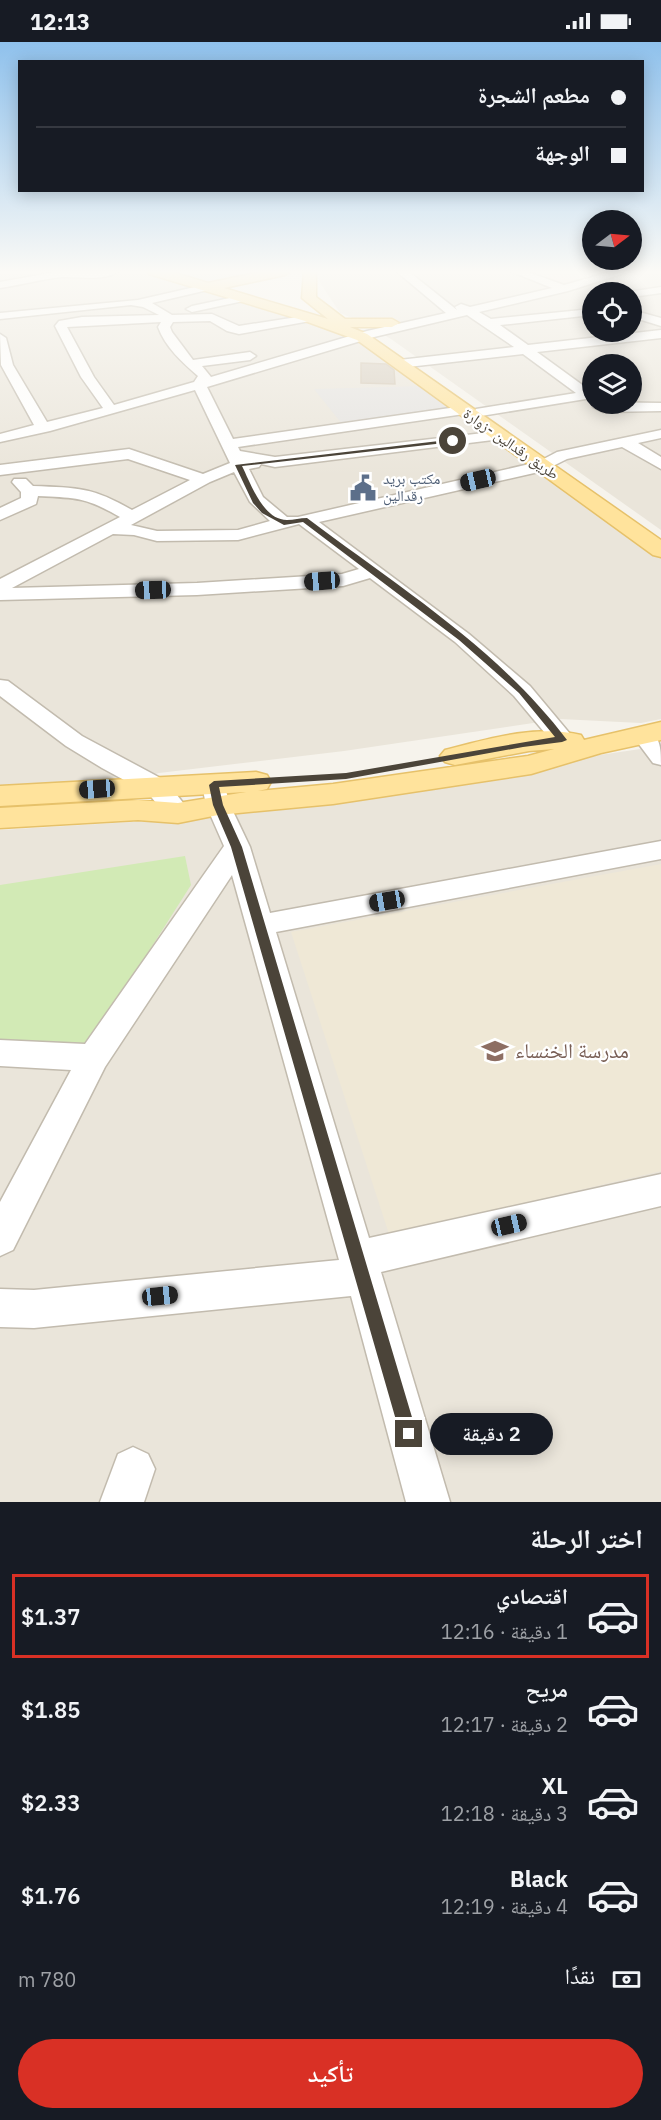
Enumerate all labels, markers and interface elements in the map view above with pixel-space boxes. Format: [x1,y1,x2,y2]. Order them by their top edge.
text: 12:13 [30,7,90,36]
text: مطعم الشجرة [478,80,590,109]
text: الوجهة [535,138,590,167]
north arrow [582,210,642,270]
map controls [582,210,642,414]
button: locate [582,282,642,342]
button: layers [582,354,642,414]
street label: طريق رقدالين -زوارة [459,404,563,484]
route start [439,427,466,454]
car [458,467,498,493]
place label: مكتب بريد رقدالين [383,469,441,506]
public building icon: مكتب بريد رقدالين [348,473,378,503]
car [303,571,341,591]
car [135,580,171,600]
car [78,779,116,799]
car [368,889,406,913]
school or university icon: مدرسة الخنساء [480,1036,510,1066]
place label: مدرسة الخنساء [515,1036,629,1064]
car [489,1212,529,1238]
car [141,1285,179,1307]
callout: 2 دقيقة [430,1413,553,1455]
route end [395,1420,422,1447]
text: 2 دقيقة [462,1420,521,1447]
text: اختر الرحلة [530,1520,643,1555]
text: اقتصادي [496,1581,568,1610]
icon: car [586,1589,640,1643]
text: $1.37 [21,1602,80,1631]
text: 1 دقيقة · 12:16 [441,1618,568,1645]
text: مريح [525,1674,568,1703]
icon: car [586,1682,640,1736]
text: $1.85 [21,1695,80,1724]
text: 2 دقيقة · 12:17 [441,1711,568,1738]
text: XL [542,1771,568,1800]
icon: car [586,1775,640,1829]
text: $2.33 [21,1788,80,1817]
text: 3 دقيقة · 12:18 [441,1800,568,1827]
text: Black [510,1864,568,1893]
icon: car [586,1868,640,1922]
text: $1.76 [21,1881,80,1910]
text: 4 دقيقة · 12:19 [441,1893,568,1920]
text: نقدًا [565,1961,595,1990]
icon: cash [610,1963,643,1996]
text: 780 m [18,1966,76,1993]
button: تأكيد [18,2039,643,2108]

